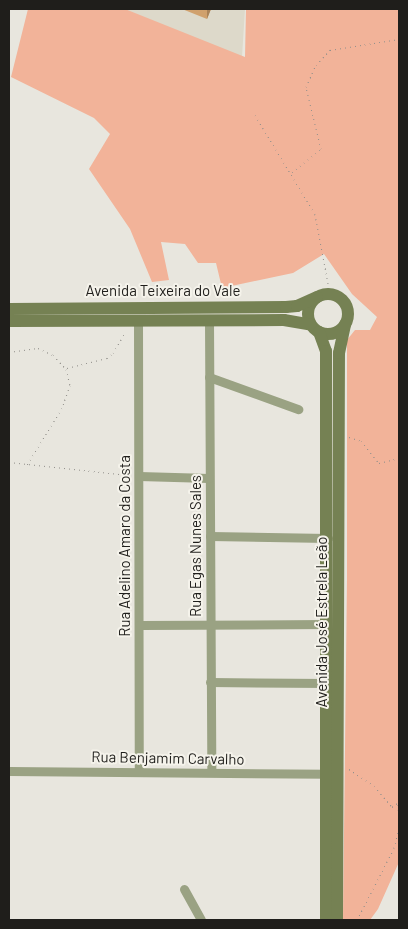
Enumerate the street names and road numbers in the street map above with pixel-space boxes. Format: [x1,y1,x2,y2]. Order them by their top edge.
street label: Avenida Teixeira do Vale [86,282,240,300]
street label: Rua Adelino Amaro da Costa [116,455,134,637]
street label: Rua Egas Nunes Sales [187,475,205,617]
street label: Avenida José Estrela Leão [313,537,331,707]
street label: Rua Benjamim Carvalho [91,748,245,768]

